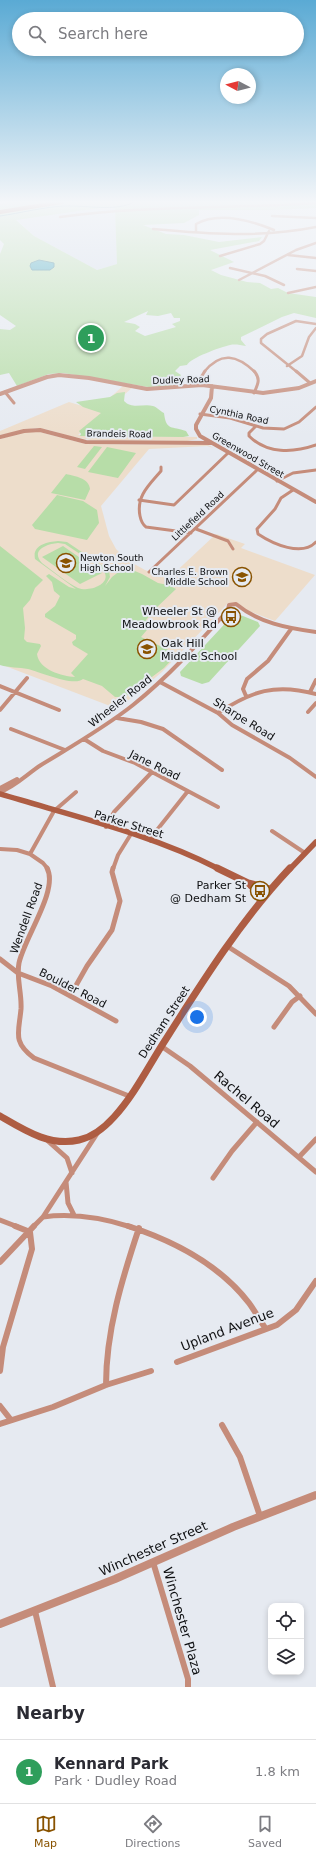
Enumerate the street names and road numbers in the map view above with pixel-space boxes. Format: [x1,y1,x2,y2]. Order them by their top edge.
street label: Dudley Road [152,374,210,386]
street label: Cynthia Road [209,404,269,426]
street label: Brandeis Road [86,428,152,440]
street label: Greenwood Street [210,430,286,480]
street label: Littlefield Road [170,489,226,543]
street label: Wheeler Road [86,673,155,730]
street label: Sharpe Road [211,695,277,744]
street label: Jane Road [126,747,182,783]
street label: Parker Street [93,808,166,841]
street label: Wendell Road [8,881,45,956]
street label: Boulder Road [37,966,109,1011]
street label: Dedham Street [136,983,193,1061]
street label: Rachel Road [211,1068,282,1131]
street label: Upland Avenue [179,1305,276,1354]
street label: Winchester Street [97,1518,210,1579]
street label: Winchester Plaza [160,1566,205,1677]

